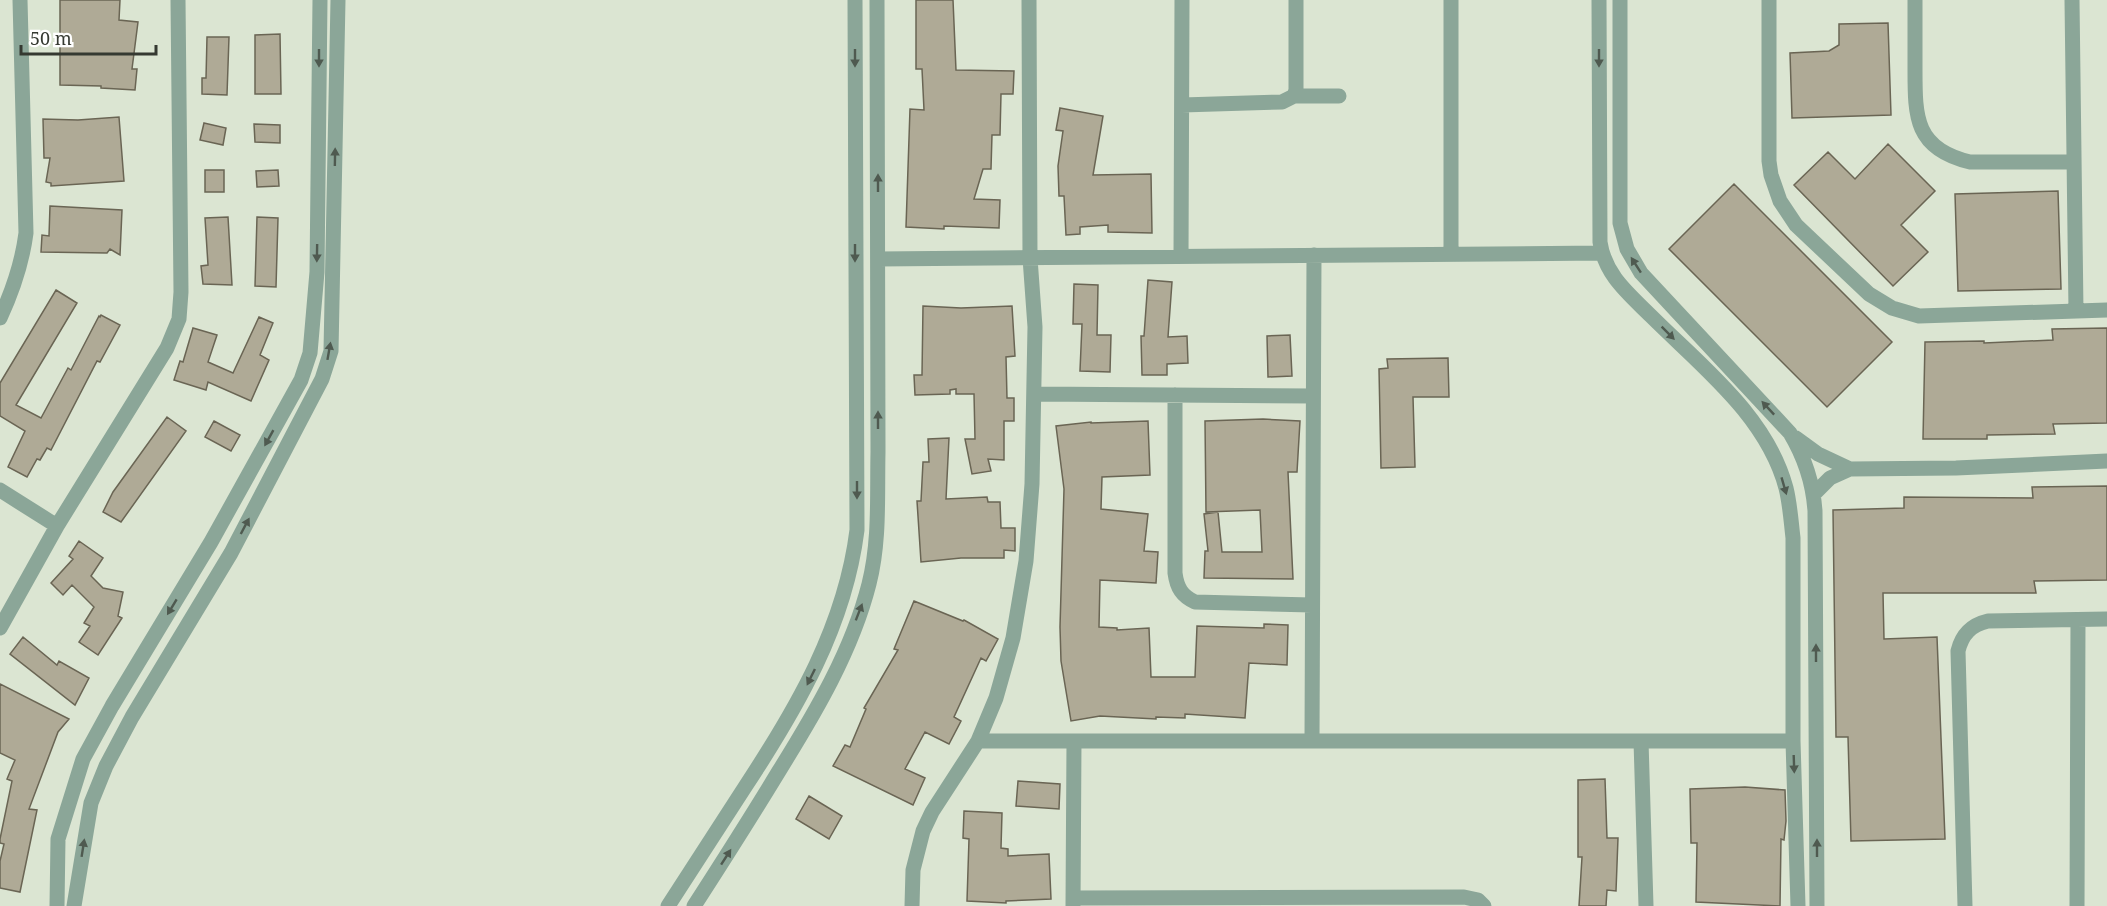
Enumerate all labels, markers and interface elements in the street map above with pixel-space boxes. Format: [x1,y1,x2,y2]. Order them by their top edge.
scale bar [21,18,156,56]
text: 50 m [30,26,72,50]
one-way arrow [314,49,324,68]
one-way arrow [850,49,860,68]
one-way arrow [1594,49,1604,68]
one-way arrow [330,147,340,166]
one-way arrow [873,173,883,192]
one-way arrow [313,244,322,263]
one-way arrow [850,244,860,263]
one-way arrow [1630,257,1642,273]
one-way arrow [1661,326,1676,340]
one-way arrow [325,341,334,360]
one-way arrow [1762,401,1775,416]
one-way arrow [873,410,883,429]
one-way arrow [264,430,274,447]
one-way arrow [1780,477,1790,495]
one-way arrow [852,481,862,500]
one-way arrow [239,517,249,535]
one-way arrow [166,599,177,615]
one-way arrow [855,603,865,621]
one-way arrow [1811,643,1821,662]
one-way arrow [806,669,815,686]
one-way arrow [1789,755,1799,774]
one-way arrow [78,838,87,857]
one-way arrow [1812,838,1822,857]
one-way arrow [720,849,731,865]

